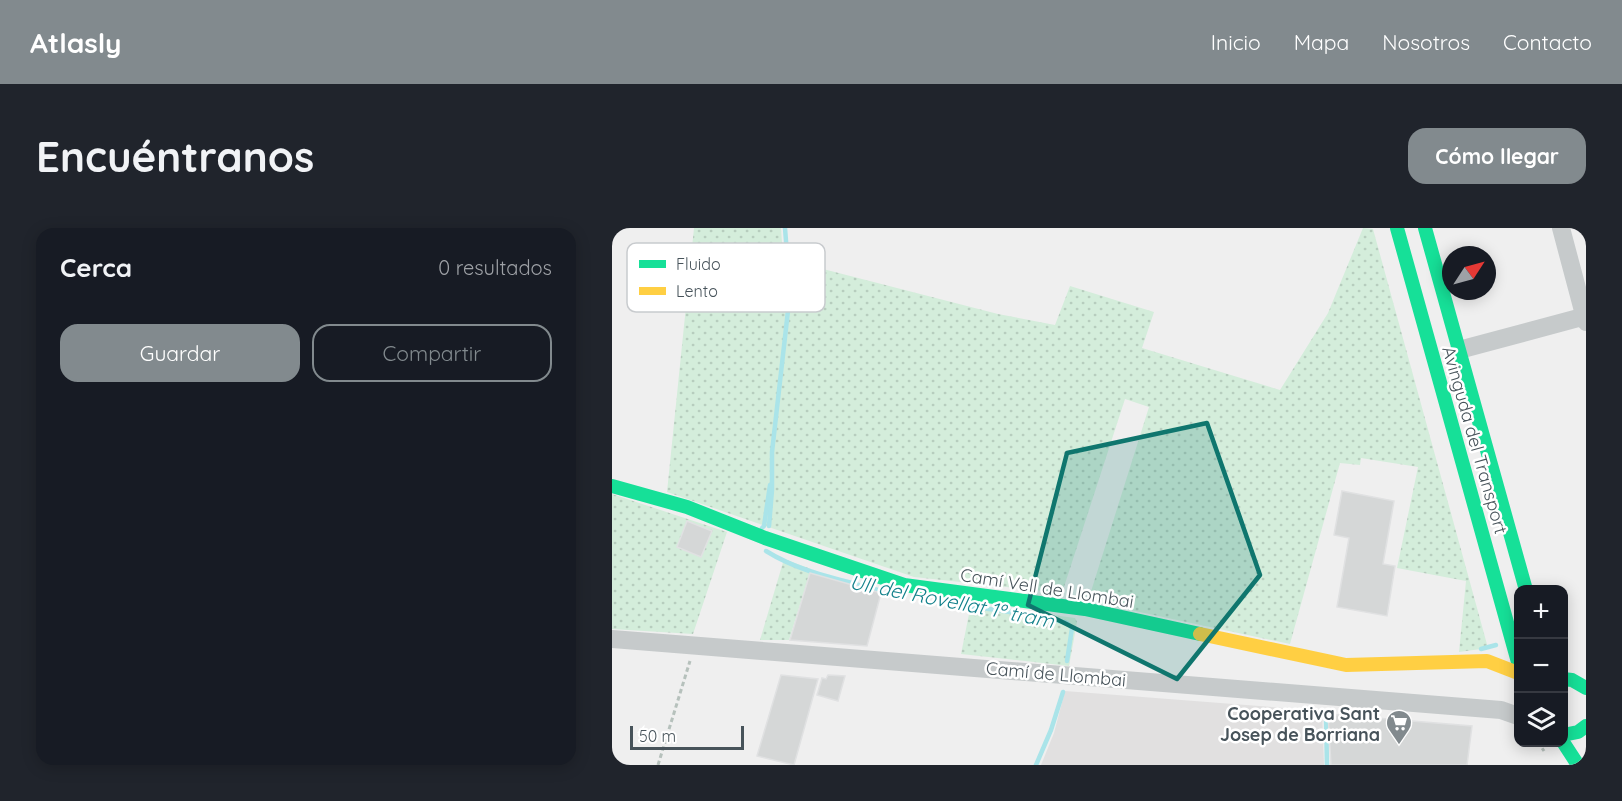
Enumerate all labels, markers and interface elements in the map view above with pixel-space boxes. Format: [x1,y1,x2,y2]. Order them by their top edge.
text: Atlasly [30,25,121,60]
text: Inicio [1211,29,1261,55]
text: Mapa [1294,29,1349,55]
text: Nosotros [1382,29,1470,55]
text: Contacto [1503,29,1592,55]
button: Cómo llegar [1408,128,1586,184]
text: Encuéntranos [36,130,314,183]
legend [627,243,825,312]
north arrow [1442,246,1496,300]
text: Cerca [60,251,132,284]
text: Fluido [676,254,721,274]
text: 0 resultados [438,255,552,280]
text: Lento [676,281,718,301]
button: Guardar [60,324,300,382]
button: Compartir [312,324,552,382]
street label: Avinguda del Transport [1437,343,1513,537]
street label: Camí Vell de Llombai [959,563,1135,613]
water label: Ull del Rovellat 1º tram [848,569,1057,633]
map controls [1514,585,1568,747]
button: + [1514,585,1568,639]
button: − [1514,639,1568,693]
street label: Camí de Llombai [985,656,1127,692]
button: layers [1514,693,1568,747]
place label: Cooperativa Sant Josep de Borriana [1220,702,1380,746]
supermarket icon: Cooperativa Sant Josep de Borriana [1384,708,1414,746]
scale bar [630,723,744,750]
text: 50 m [639,726,676,746]

